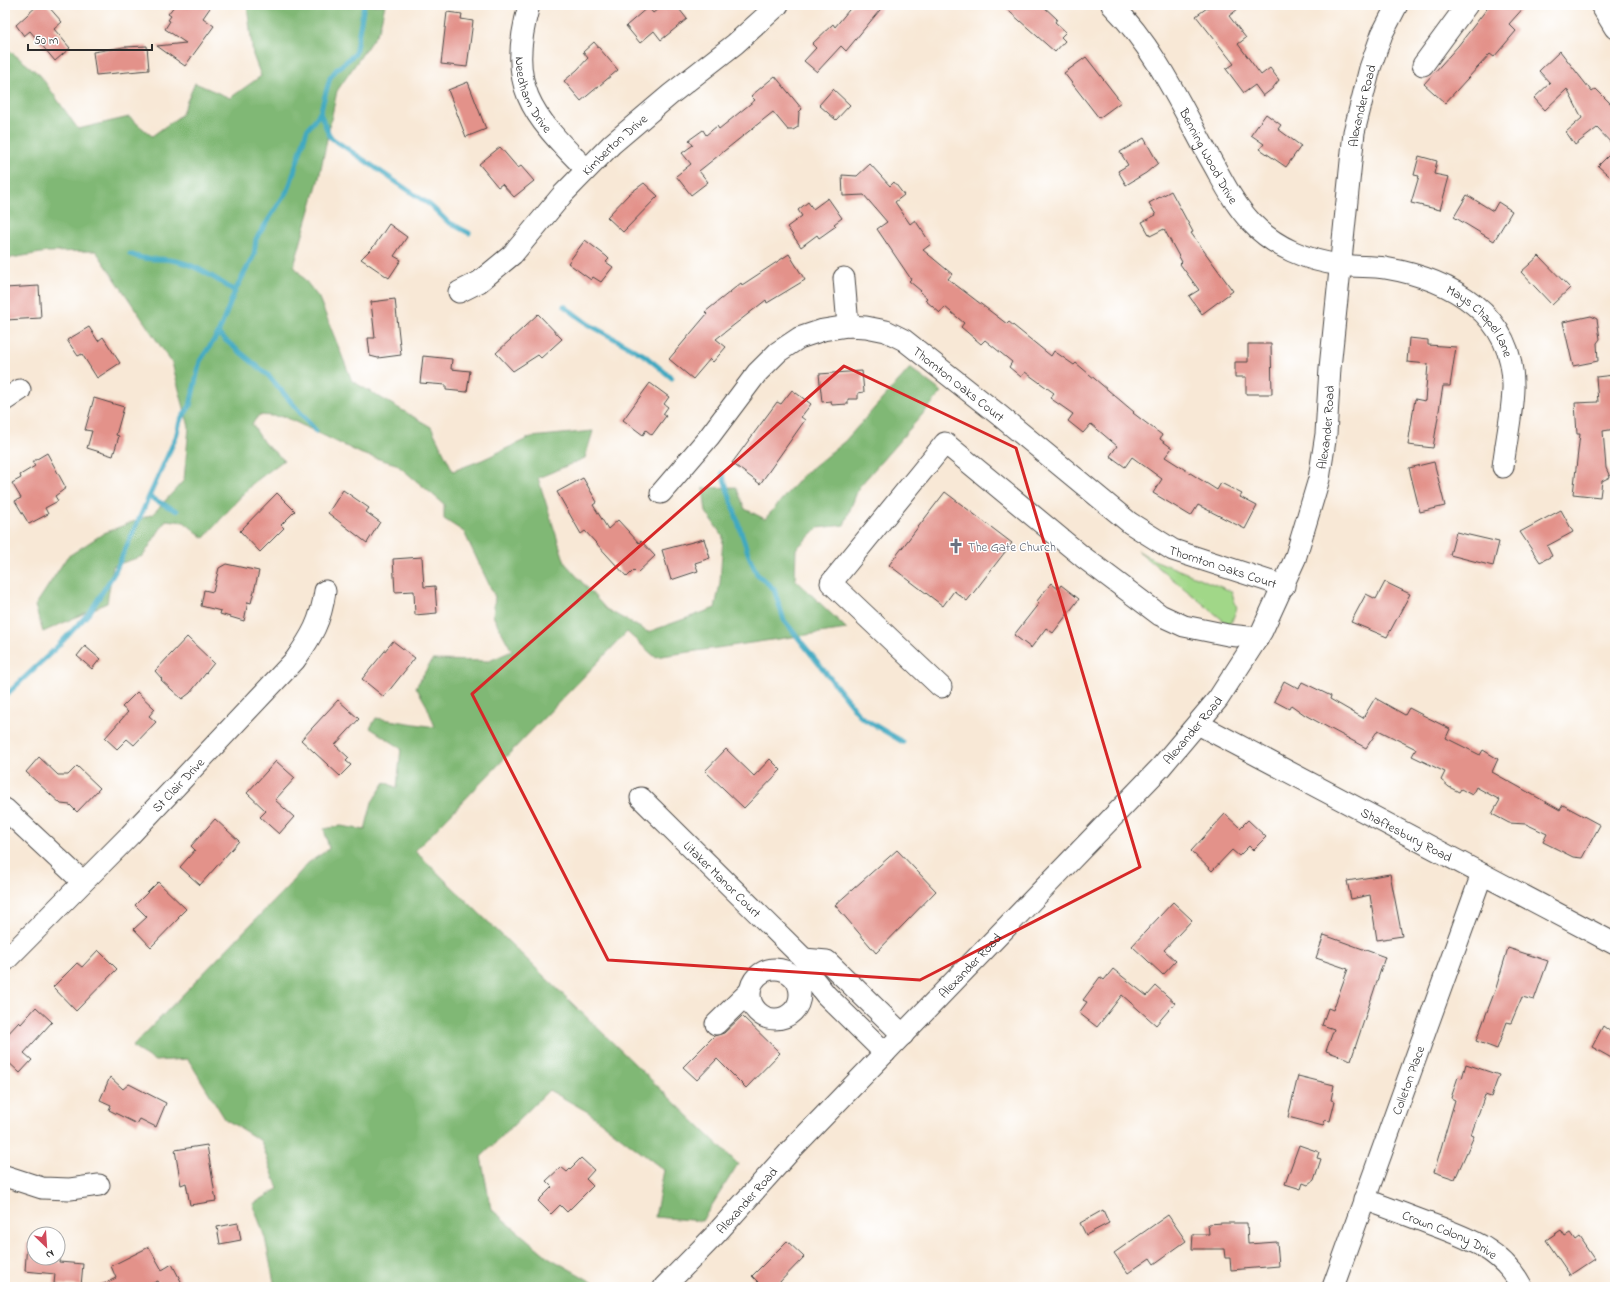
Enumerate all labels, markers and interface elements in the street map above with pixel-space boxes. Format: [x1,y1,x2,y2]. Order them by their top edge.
scale bar [28,26,152,52]
text: 50 m [34,32,58,50]
street label: Needham Drive [510,56,556,138]
street label: Alexander Road [1345,62,1382,148]
street label: Benning Wood Drive [1173,104,1242,208]
street label: Kimberton Drive [578,110,652,180]
street label: Mays Chapel Lane [1443,281,1517,360]
street label: Thornton Oaks Court [908,342,1009,427]
street label: Alexander Road [1313,384,1340,471]
church icon: The Gate Church [947,537,965,555]
place label: The Gate Church [968,538,1056,557]
street label: Thornton Oaks Court [1166,541,1280,594]
street label: Alexander Road [1159,692,1228,769]
street label: St Clair Drive [148,754,210,817]
street label: Shaftesbury Road [1357,803,1456,868]
street label: Litaker Manor Court [679,837,765,923]
street label: Alexander Road [935,929,1007,1003]
street label: Colleton Place [1388,1043,1430,1118]
street label: Alexander Road [712,1163,783,1238]
street label: Crown Colony Drive [1399,1206,1501,1265]
north arrow [26,1226,66,1266]
text: N [43,1245,57,1263]

